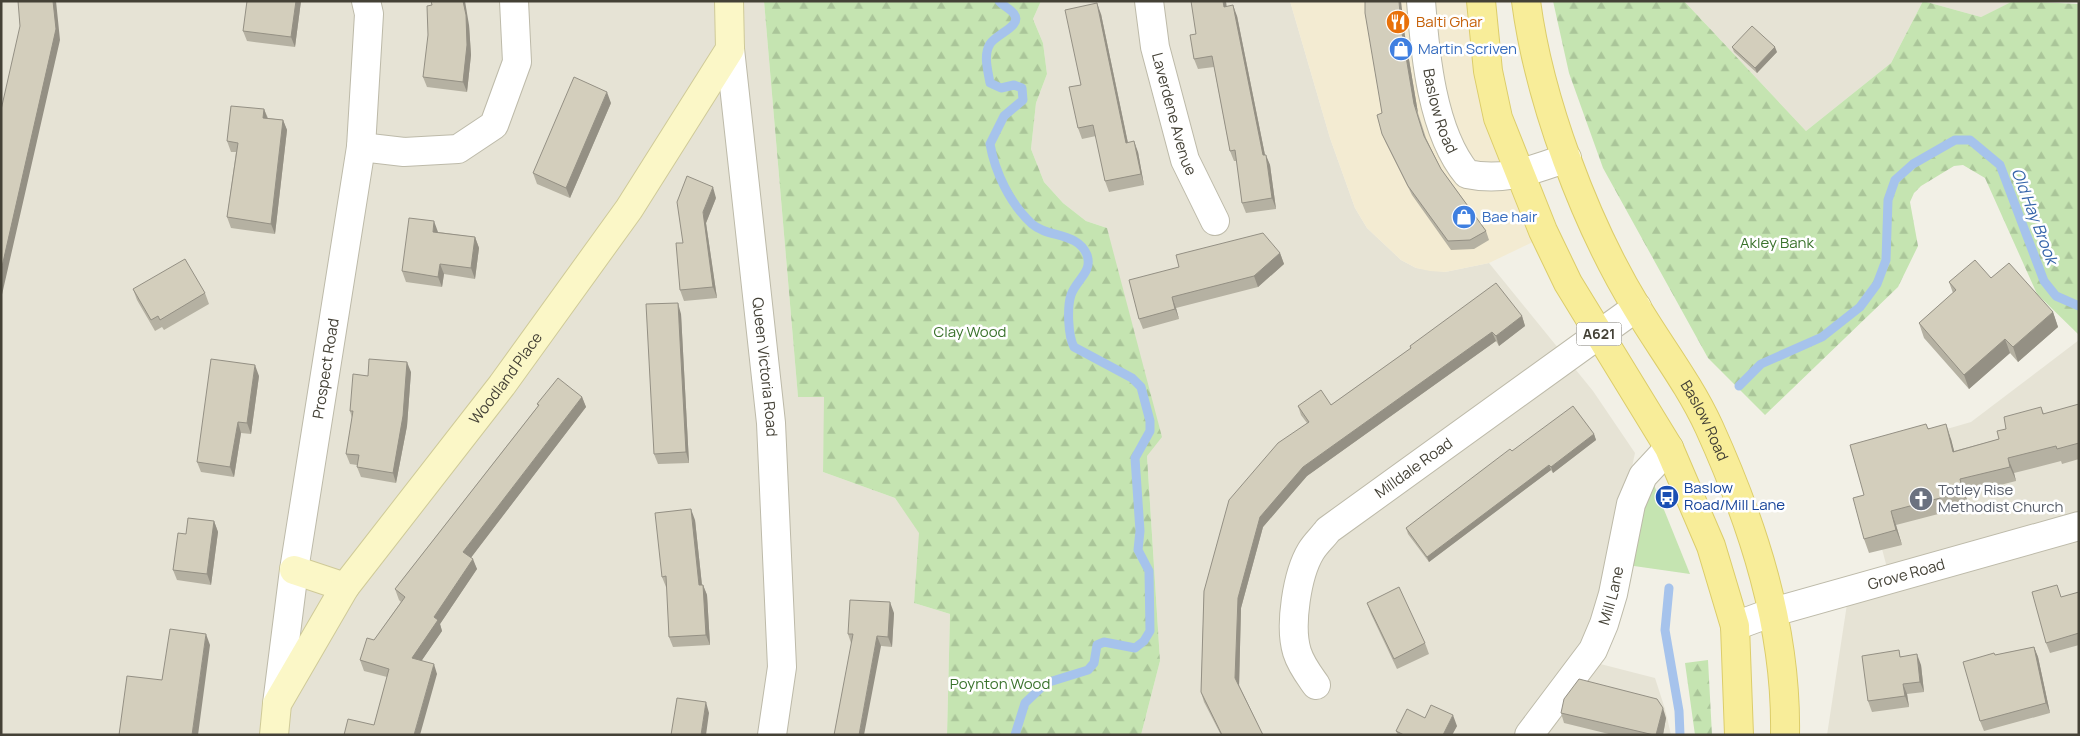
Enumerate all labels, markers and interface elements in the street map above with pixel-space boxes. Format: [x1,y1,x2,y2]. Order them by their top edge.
restaurant icon: Balti Ghar [1385,9,1411,35]
place label: Balti Ghar [1416,11,1483,32]
shop icon: Martin Scriven [1388,36,1414,62]
place label: Martin Scriven [1418,38,1517,59]
street label: Laverdene Avenue [1147,50,1202,179]
street label: Baslow Road [1418,67,1463,157]
water label: Old Hay Brook [2007,165,2064,269]
shop icon: Bae hair [1451,204,1477,230]
place label: Bae hair [1482,206,1538,227]
park label: Akley Bank [1740,232,1814,253]
street label: Queen Victoria Road [747,296,783,437]
street label: Prospect Road [307,317,344,420]
park label: Clay Wood [934,321,1006,342]
road number: A621 [1576,322,1622,346]
street label: Woodland Place [464,327,547,429]
street label: Baslow Road [1676,376,1734,464]
street label: Milldale Road [1370,432,1457,503]
place label: Baslow Road/Mill Lane [1684,477,1785,515]
place label: Totley Rise Methodist Church [1938,479,2064,517]
bus stop icon: Baslow Road/Mill Lane [1654,484,1680,510]
church icon: Totley Rise Methodist Church [1908,486,1934,512]
street label: Grove Road [1865,553,1947,595]
street label: Mill Lane [1593,564,1628,627]
park label: Poynton Wood [950,673,1050,694]

